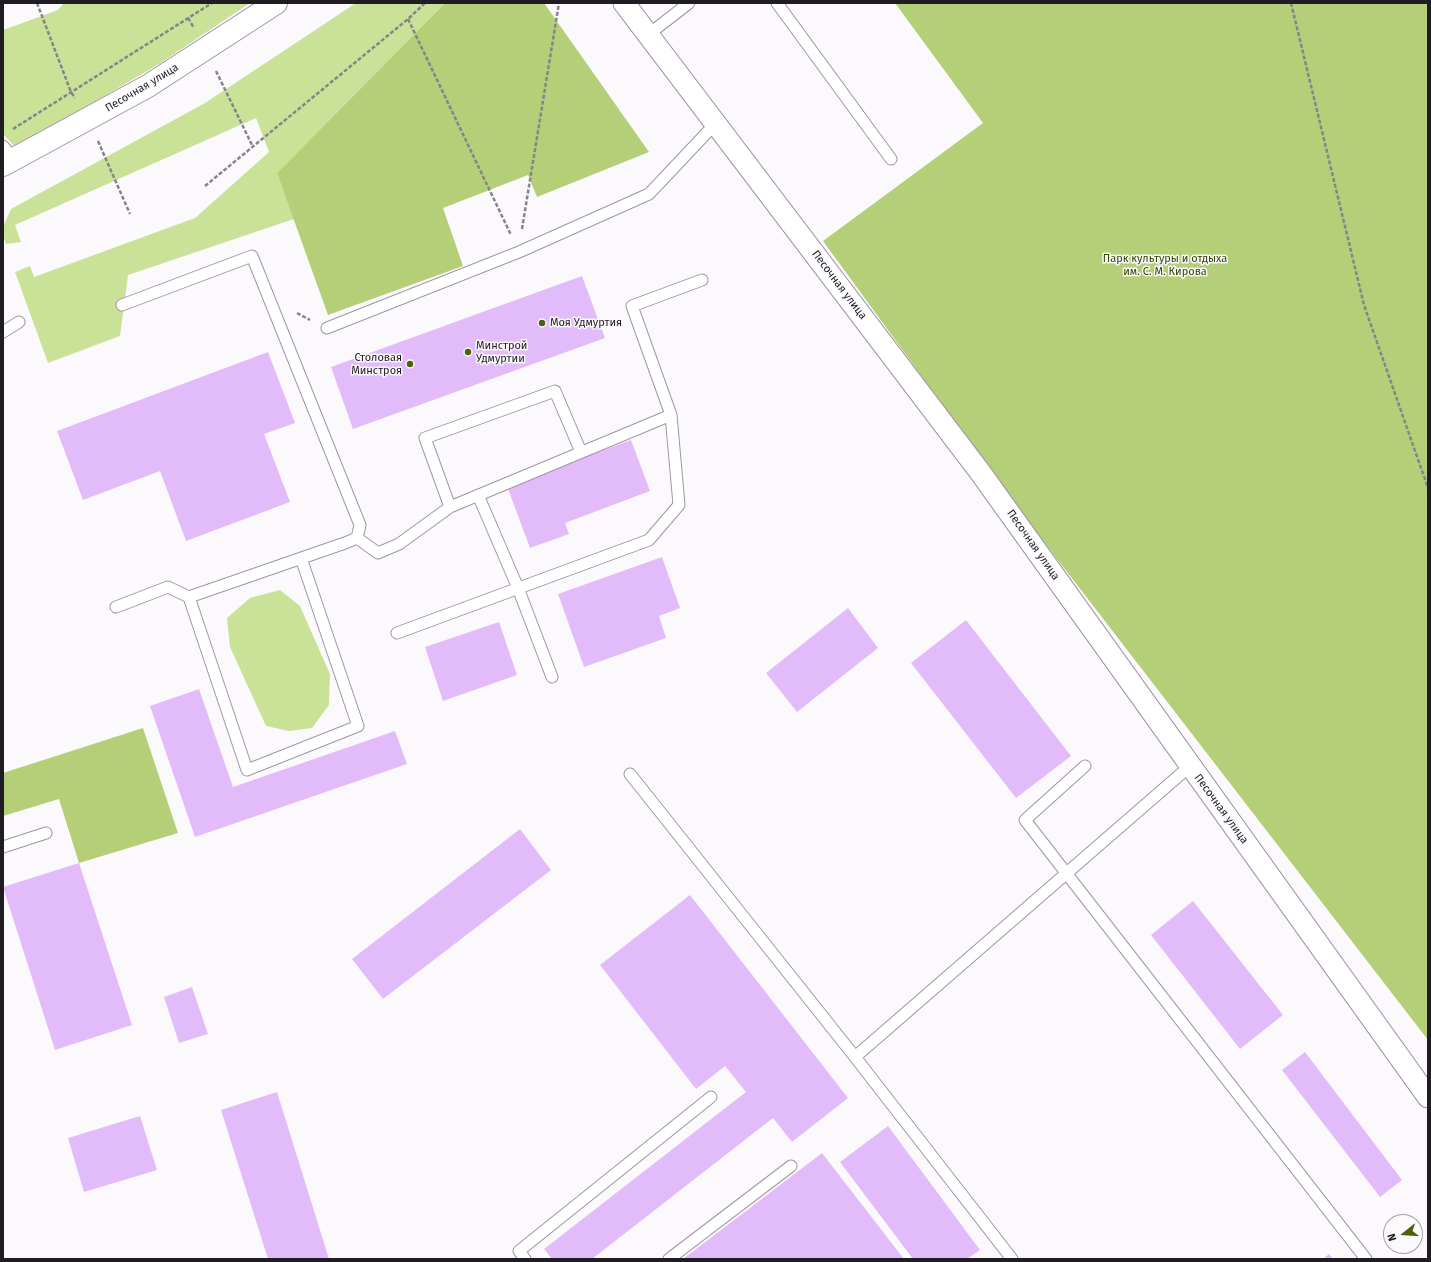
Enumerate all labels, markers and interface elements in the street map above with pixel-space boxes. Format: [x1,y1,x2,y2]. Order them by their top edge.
street label: Песочная улица [103,61,181,115]
street label: Песочная улица [809,248,869,322]
park label: Парк культуры и отдыха им. С. М. Кирова [1103,252,1227,278]
place label: Моя Удмуртия [550,316,622,330]
marker: Моя Удмуртия [537,318,547,328]
place label: Минстрой Удмуртии [476,339,527,365]
marker: Минстрой Удмуртии [463,347,473,357]
place label: Столовая Минстроя [351,351,402,377]
marker: Столовая Минстроя [405,359,415,369]
street label: Песочная улица [1004,507,1062,583]
street label: Песочная улица [1191,772,1251,846]
north arrow [1383,1214,1423,1254]
text: N [1385,1232,1399,1243]

